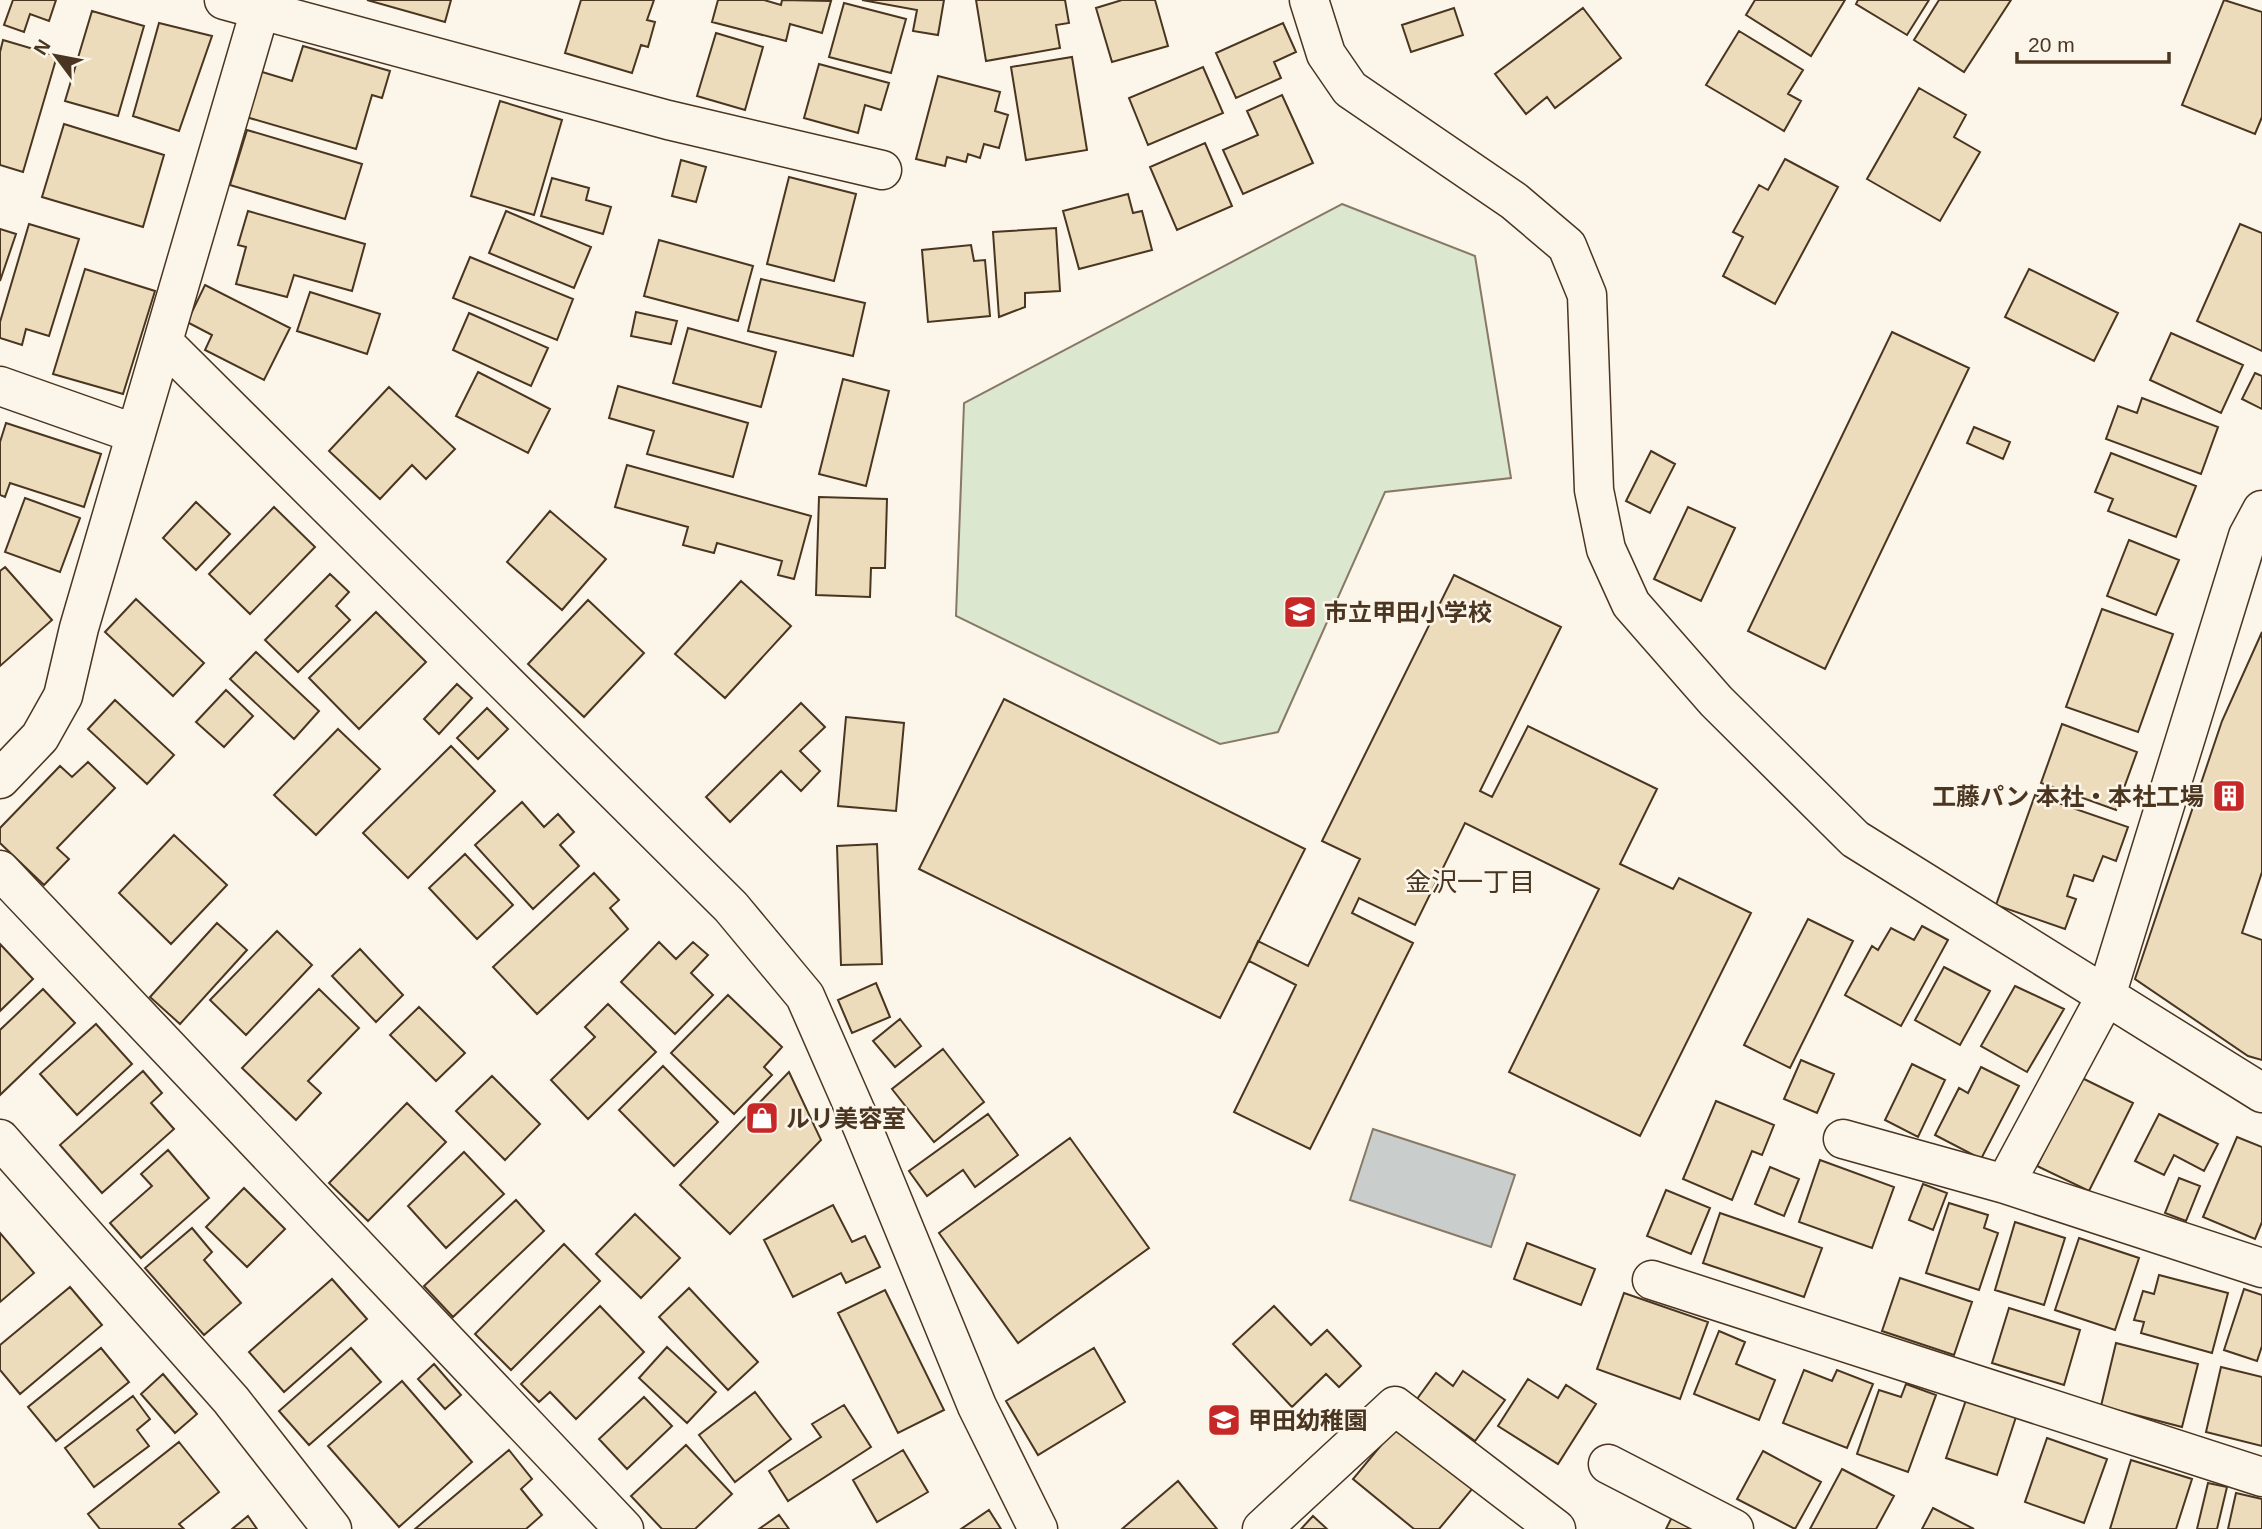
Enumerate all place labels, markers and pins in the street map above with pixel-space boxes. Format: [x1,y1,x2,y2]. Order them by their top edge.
school or university icon: 市立甲田小学校 [1281,593,1319,631]
place label: 市立甲田小学校 [1324,599,1492,626]
building icon: 工藤パン 本社・本社工場 [2210,777,2248,815]
place label: 工藤パン 本社・本社工場 [1932,783,2204,810]
shop icon: ルリ美容室 [743,1099,781,1137]
place label: ルリ美容室 [786,1105,906,1132]
school or university icon: 甲田幼稚園 [1205,1401,1243,1439]
place label: 甲田幼稚園 [1248,1407,1368,1434]

